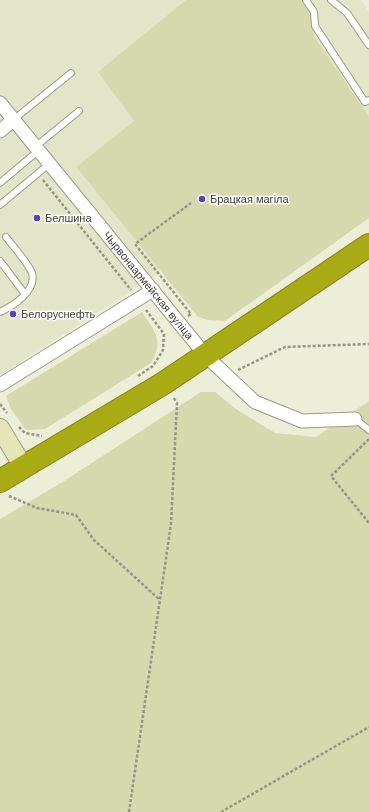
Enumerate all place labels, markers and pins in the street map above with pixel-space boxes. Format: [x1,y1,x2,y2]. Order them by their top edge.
place label: Брацкая магіла [210,193,289,205]
marker: Брацкая магіла [197,194,207,204]
place label: Белшина [45,212,92,224]
marker: Белшина [32,213,42,223]
place label: Белоруснефть [21,308,96,320]
marker: Белоруснефть [8,309,18,319]

